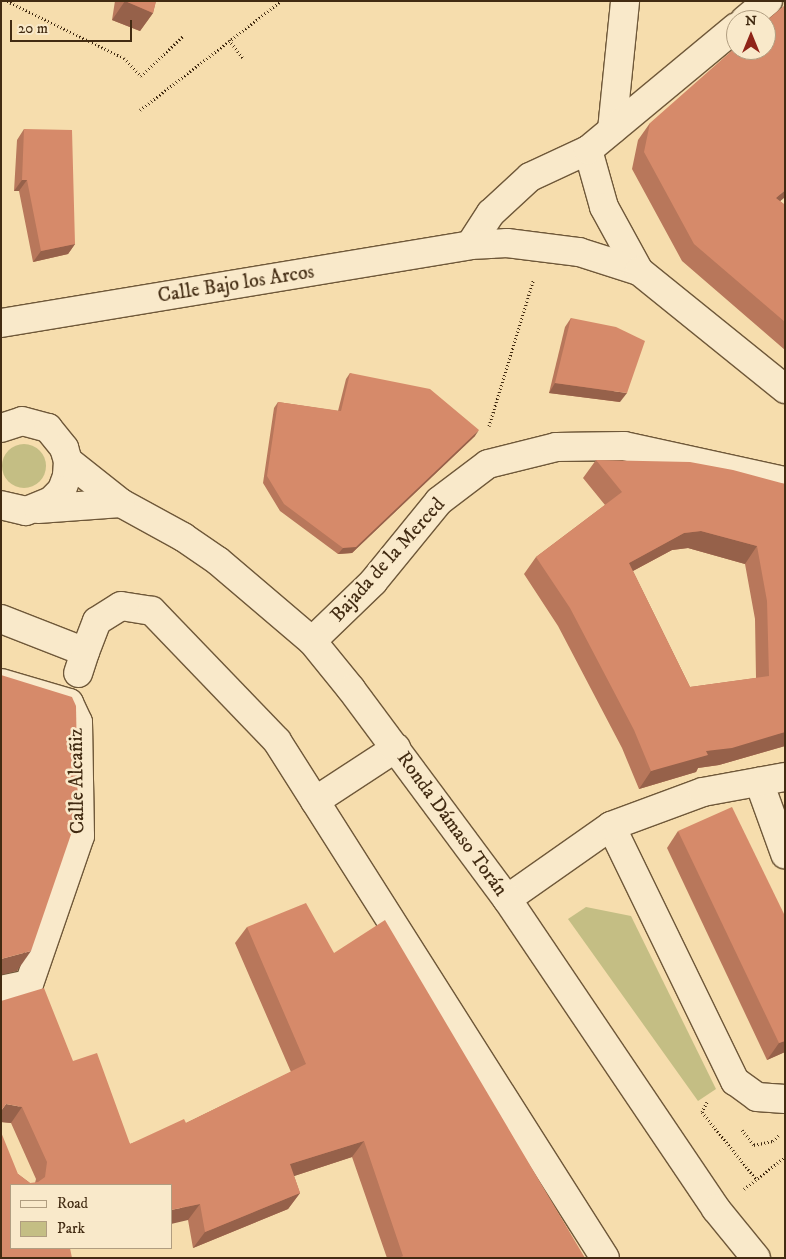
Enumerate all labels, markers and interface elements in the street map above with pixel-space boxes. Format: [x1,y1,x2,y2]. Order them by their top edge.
scale bar [12,10,135,42]
north arrow [726,10,776,60]
text: N [745,12,757,30]
text: 20 m [18,19,48,38]
street label: Calle Bajo los Arcos [156,260,316,308]
street label: Bajada de la Merced [326,493,450,627]
street label: Calle Alcañiz [64,728,90,834]
street label: Ronda Dámaso Torán [392,747,512,901]
legend [10,1184,172,1249]
text: Road [57,1194,88,1213]
text: Park [57,1219,85,1238]

